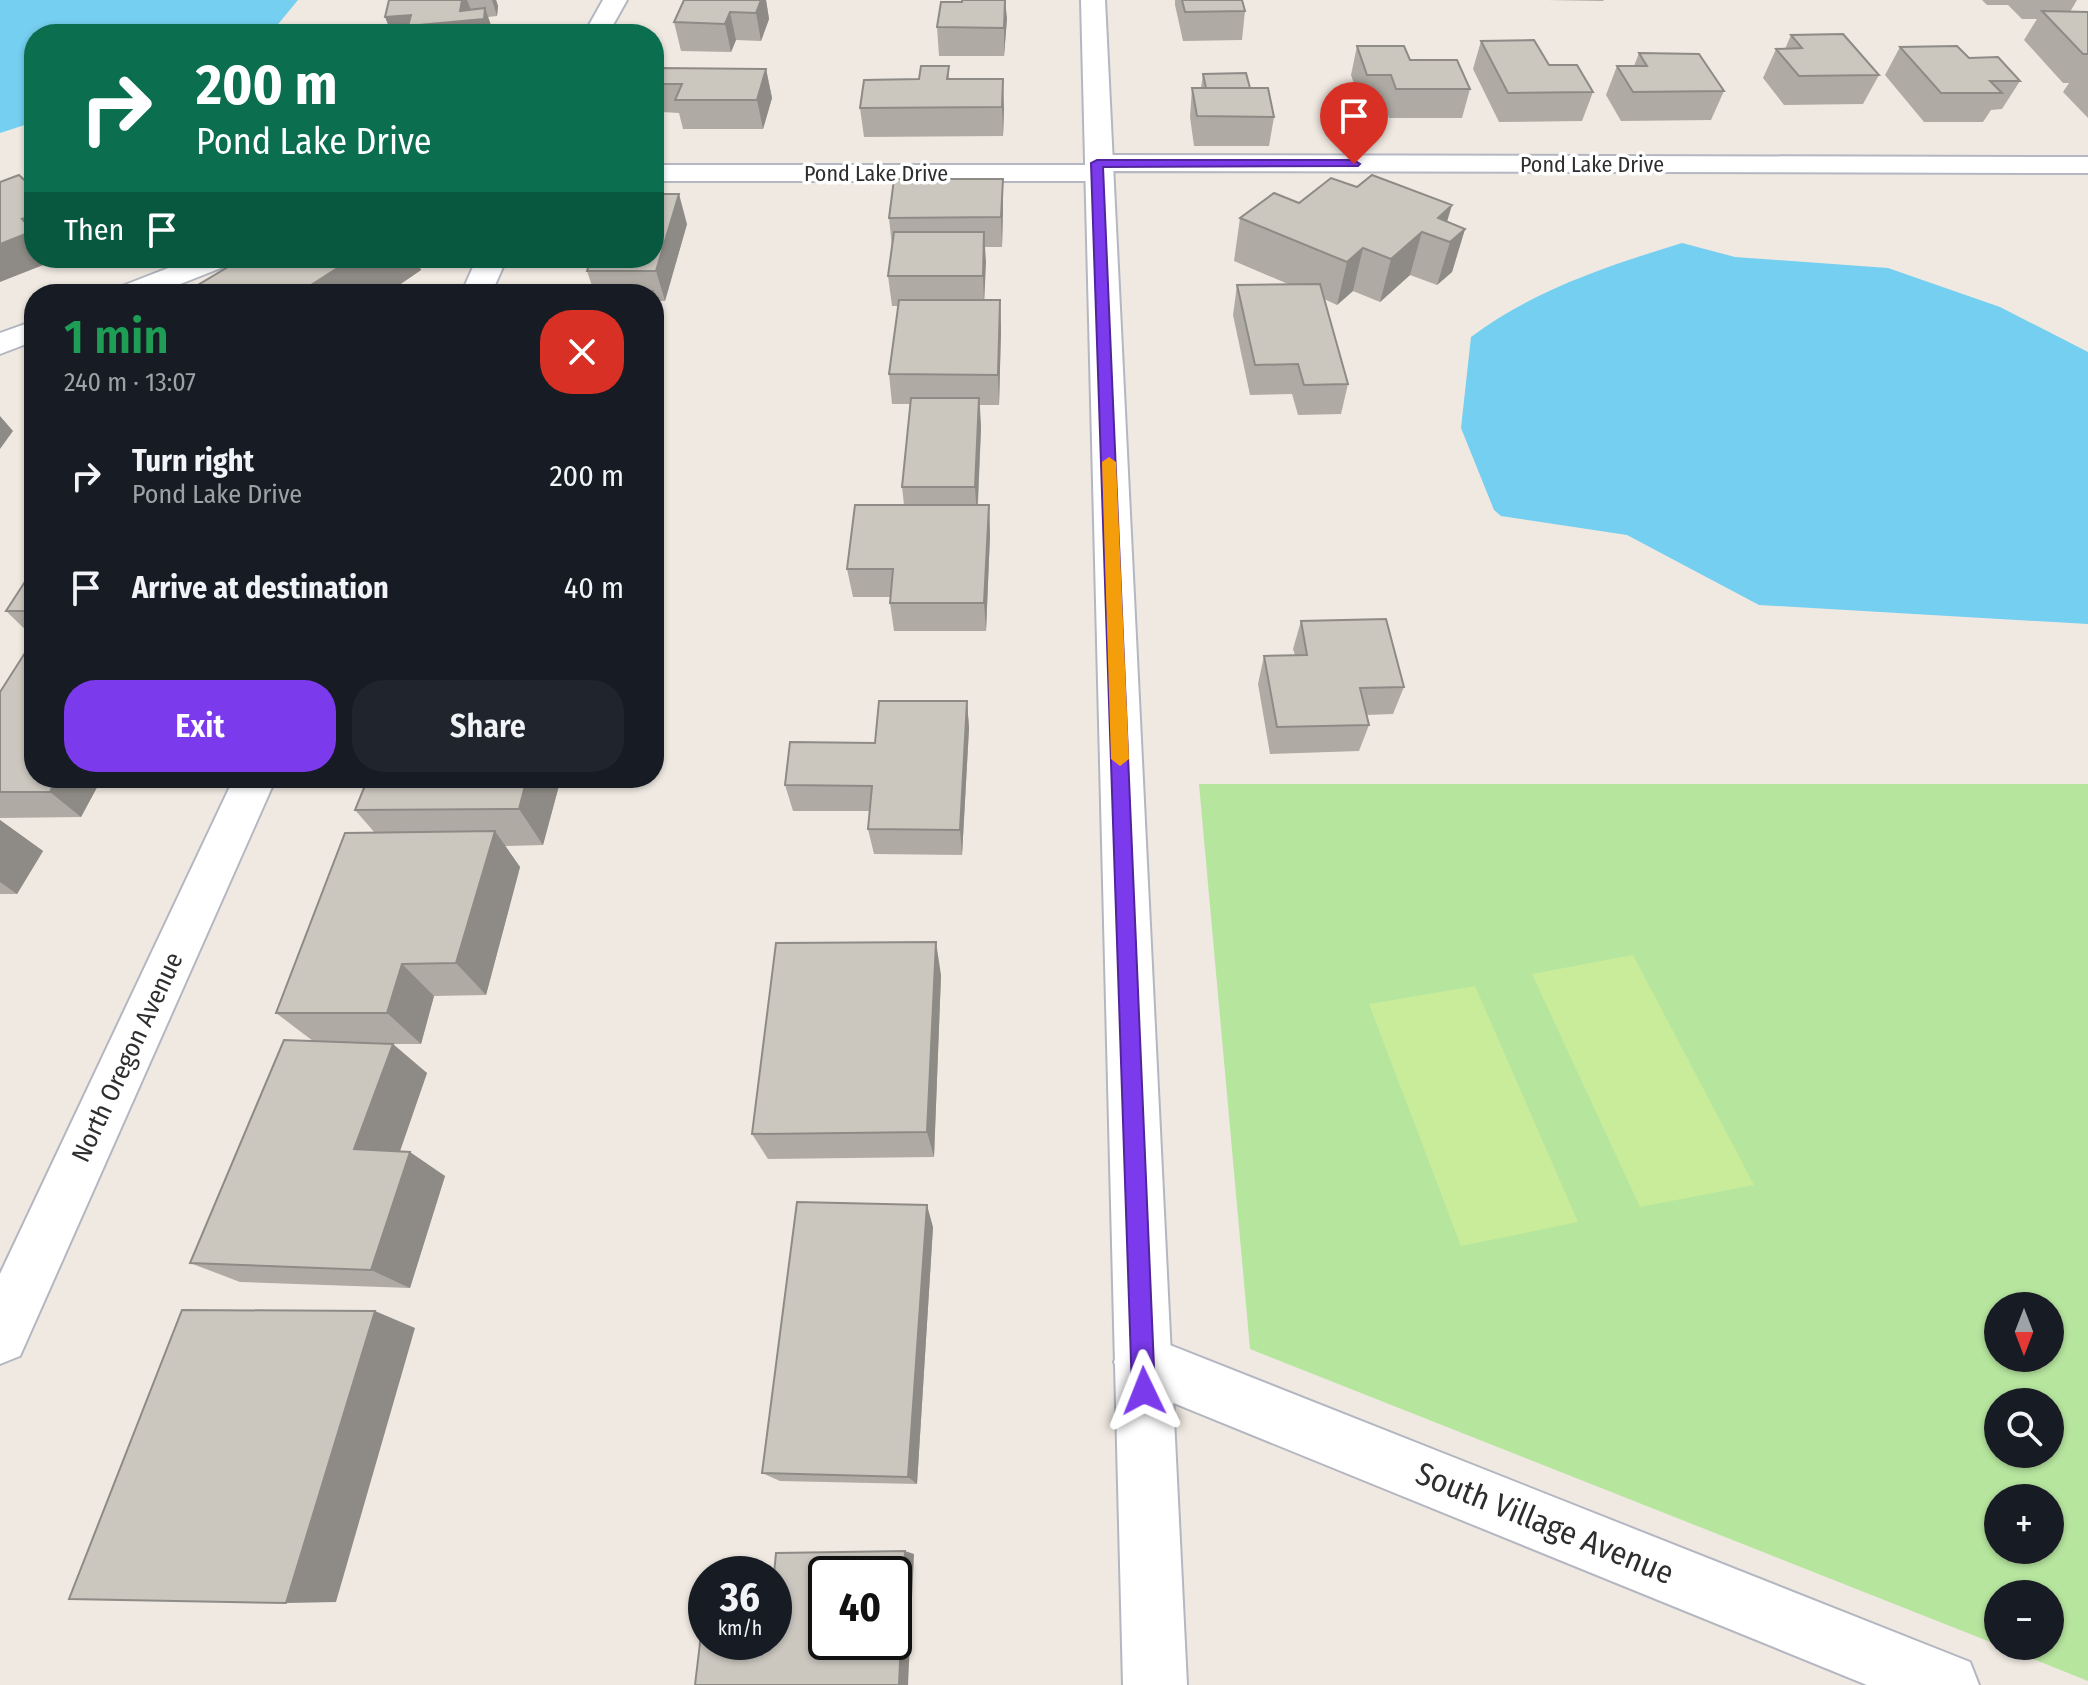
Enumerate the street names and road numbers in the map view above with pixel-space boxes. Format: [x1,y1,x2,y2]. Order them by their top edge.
street label: Pond Lake Drive [1520,151,1664,178]
street label: Pond Lake Drive [804,160,948,187]
street label: North Oregon Avenue [65,947,190,1167]
street label: South Village Avenue [1411,1454,1679,1592]

